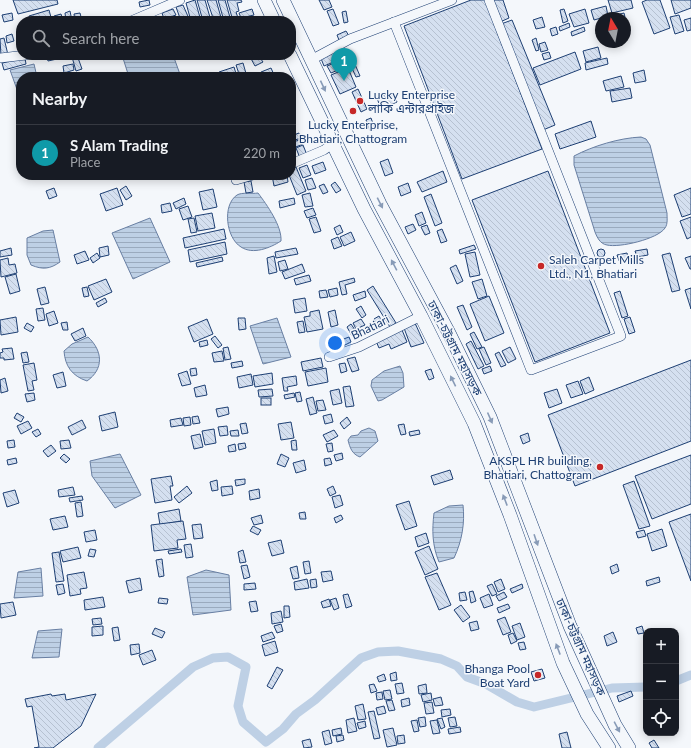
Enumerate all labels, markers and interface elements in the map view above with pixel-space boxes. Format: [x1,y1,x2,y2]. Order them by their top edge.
north arrow [595,12,631,48]
search box [16,16,296,60]
icon: search [30,27,52,49]
text: Search here [62,29,139,47]
pin: 1 [331,48,357,81]
one-way arrow [320,80,326,92]
place label: Lucky Enterprise লাকি এন্টারপ্রাইজ [367,87,455,116]
text: Nearby [32,88,87,109]
marker: Lucky Enterprise লাকি এন্টারপ্রাইজ [355,96,365,106]
marker: Lucky Enterprise, Bhatiari, Chattogram [348,106,358,116]
place label: Lucky Enterprise, Bhatiari, Chattogram [299,117,407,146]
text: S Alam Trading [70,136,168,154]
text: 1 [41,145,49,161]
text: 220 m [243,145,280,161]
text: Place [70,154,100,170]
one-way arrow [376,197,383,209]
place label: Saleh Carpet Mills Ltd., N1, Bhatiari [549,252,644,281]
one-way arrow [391,259,397,271]
marker: Saleh Carpet Mills Ltd., N1, Bhatiari [536,261,546,271]
street label: ঢাকা-চট্টগ্রাম মহাসড়ক [424,297,486,398]
street label: Bhatiari [348,311,392,343]
your location [325,333,345,353]
one-way arrow [450,375,456,387]
one-way arrow [487,413,493,424]
place label: AKSPL HR building, Bhatiari, Chattogram [483,453,592,482]
marker: AKSPL HR building, Bhatiari, Chattogram [595,462,605,472]
one-way arrow [501,494,507,506]
one-way arrow [534,534,540,546]
street label: ঢাকা-চট্টগ্রাম মহাসড়ক [552,595,609,698]
map controls [643,628,679,736]
button: + [643,628,679,664]
one-way arrow [554,642,560,654]
place label: Bhanga Pool Boat Yard [464,661,530,690]
button: − [643,664,679,700]
marker: Bhanga Pool Boat Yard [533,670,543,680]
button: locate [643,700,679,736]
one-way arrow [614,722,621,733]

